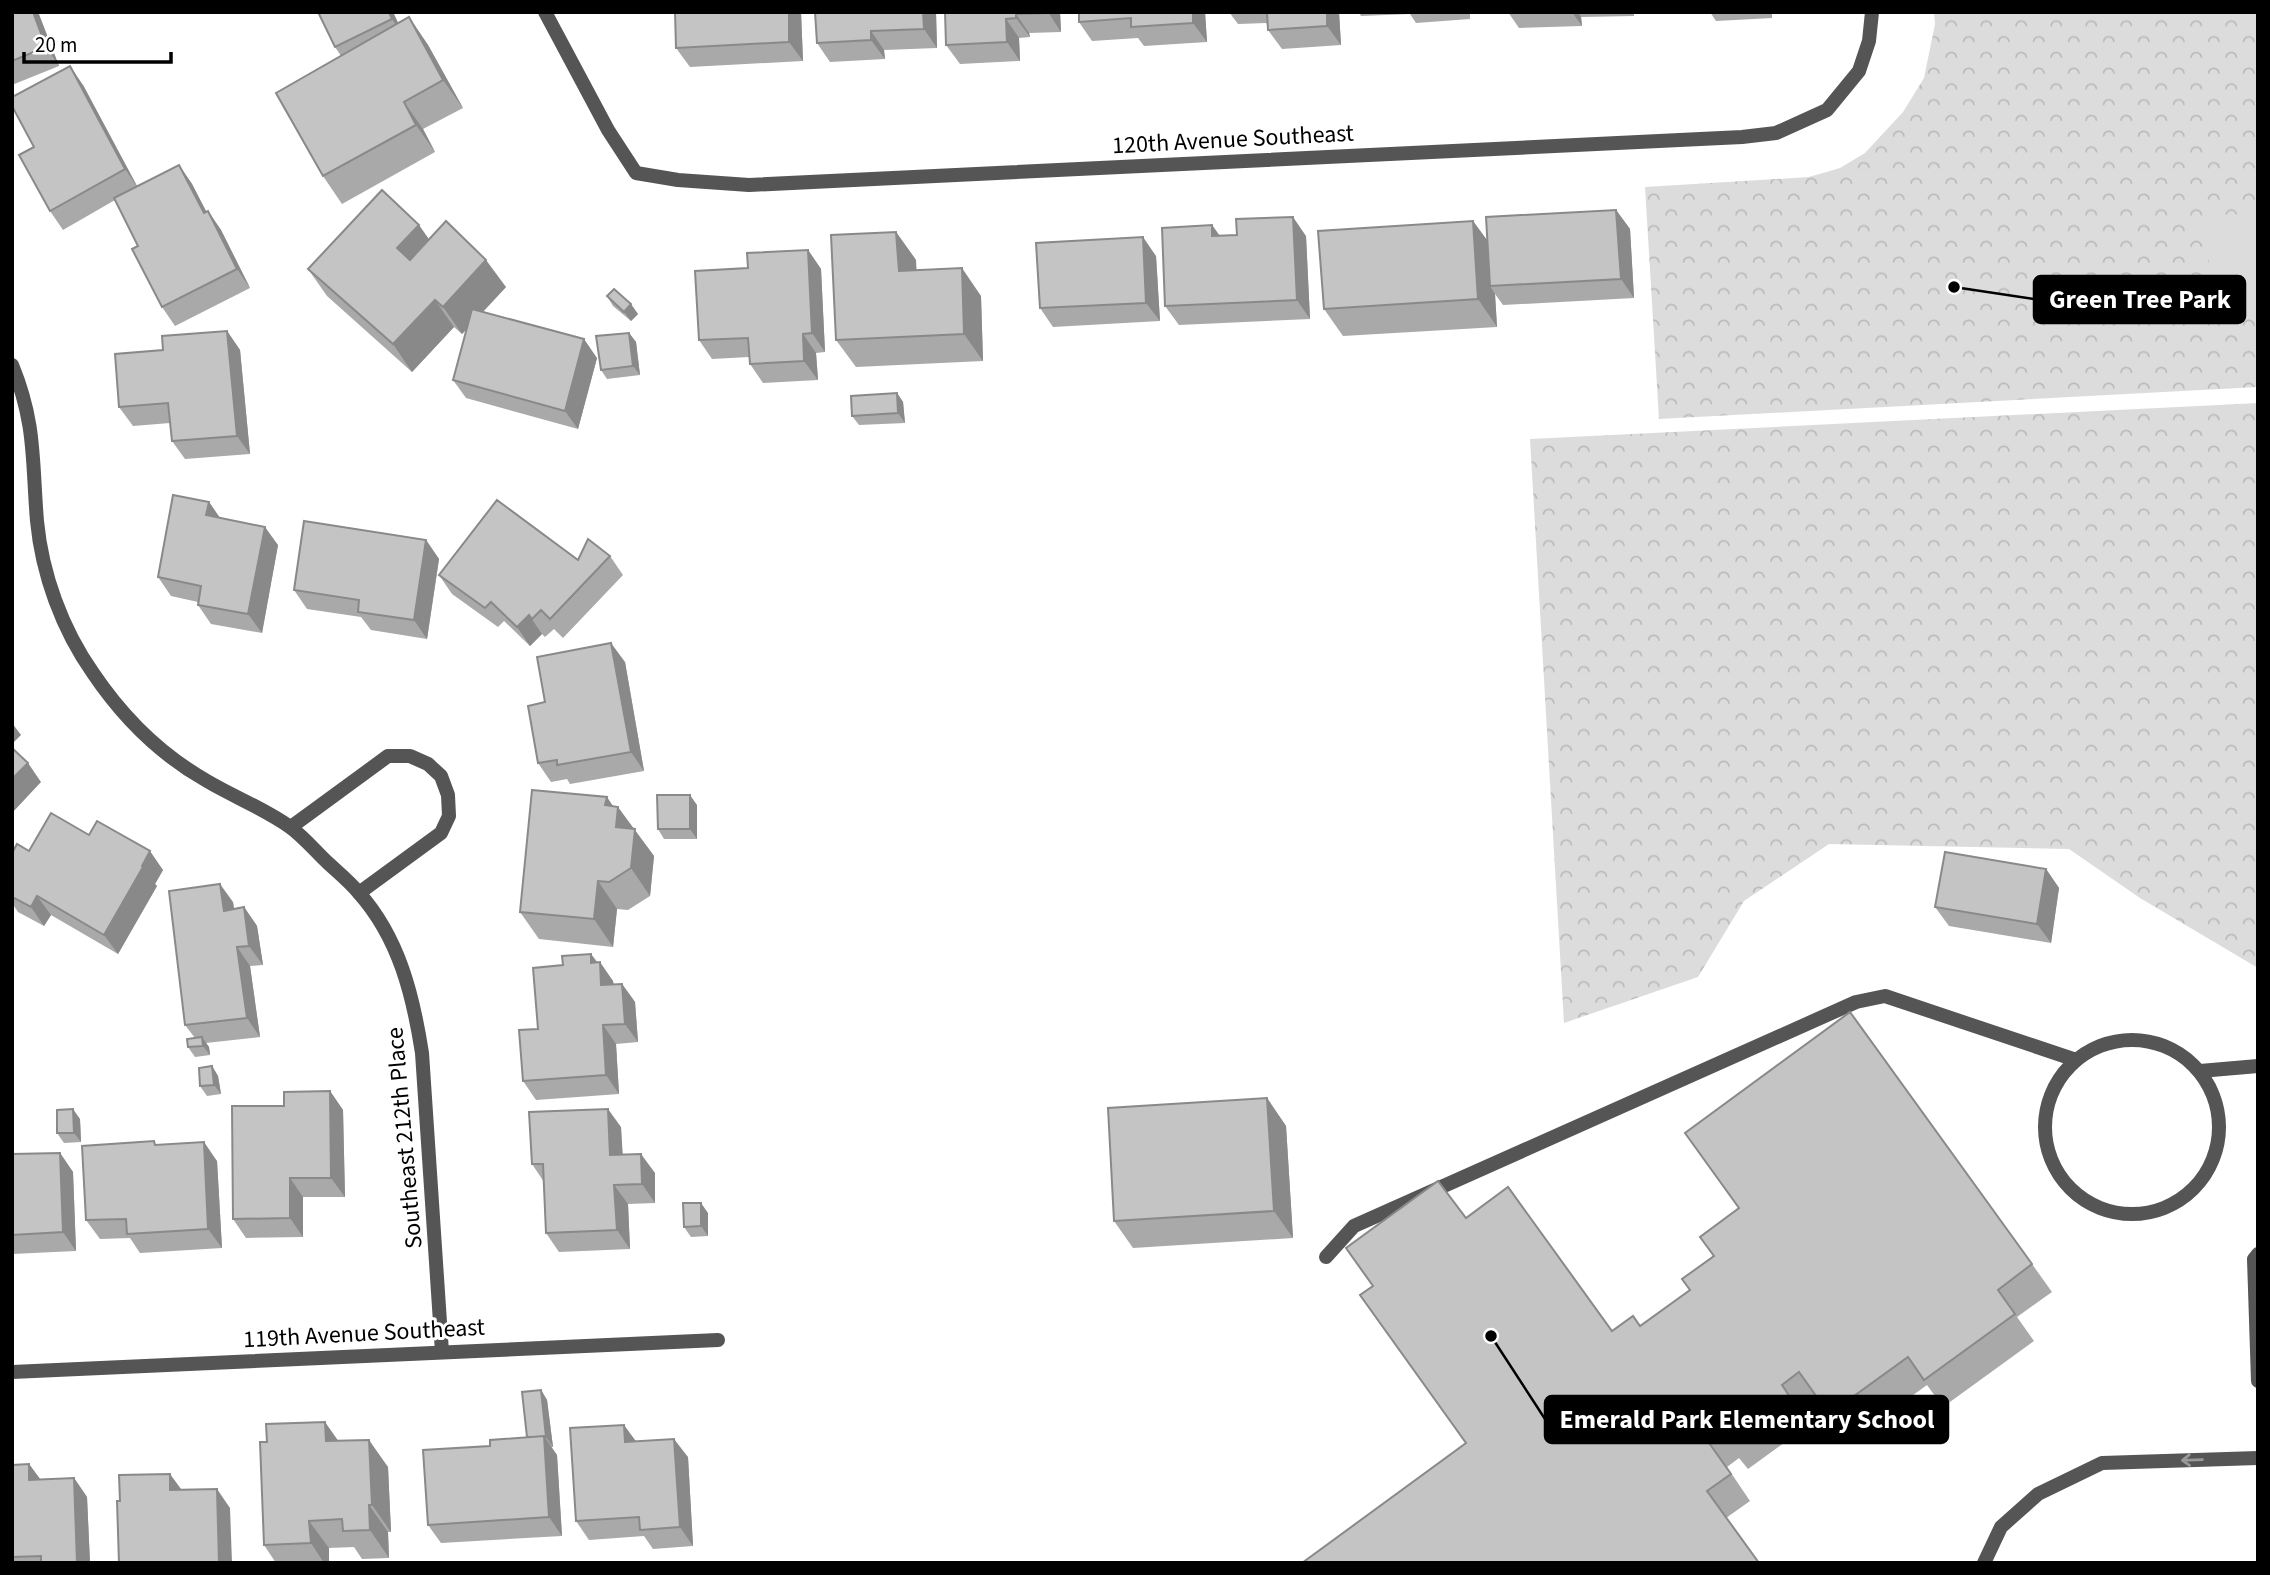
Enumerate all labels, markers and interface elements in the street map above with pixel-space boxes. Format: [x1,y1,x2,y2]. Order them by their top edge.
scale bar [24,21,172,65]
text: 20 m [35,30,77,60]
street label: 120th Avenue Southeast [1111,116,1355,163]
callout: Green Tree Park [2034,276,2245,323]
text: Green Tree Park [2049,281,2232,318]
street label: Southeast 212th Place [377,1026,432,1250]
street label: 119th Avenue Southeast [242,1310,486,1357]
callout: Emerald Park Elementary School [1545,1396,1948,1443]
text: Emerald Park Elementary School [1560,1401,1935,1438]
one-way arrow [2181,1453,2204,1467]

